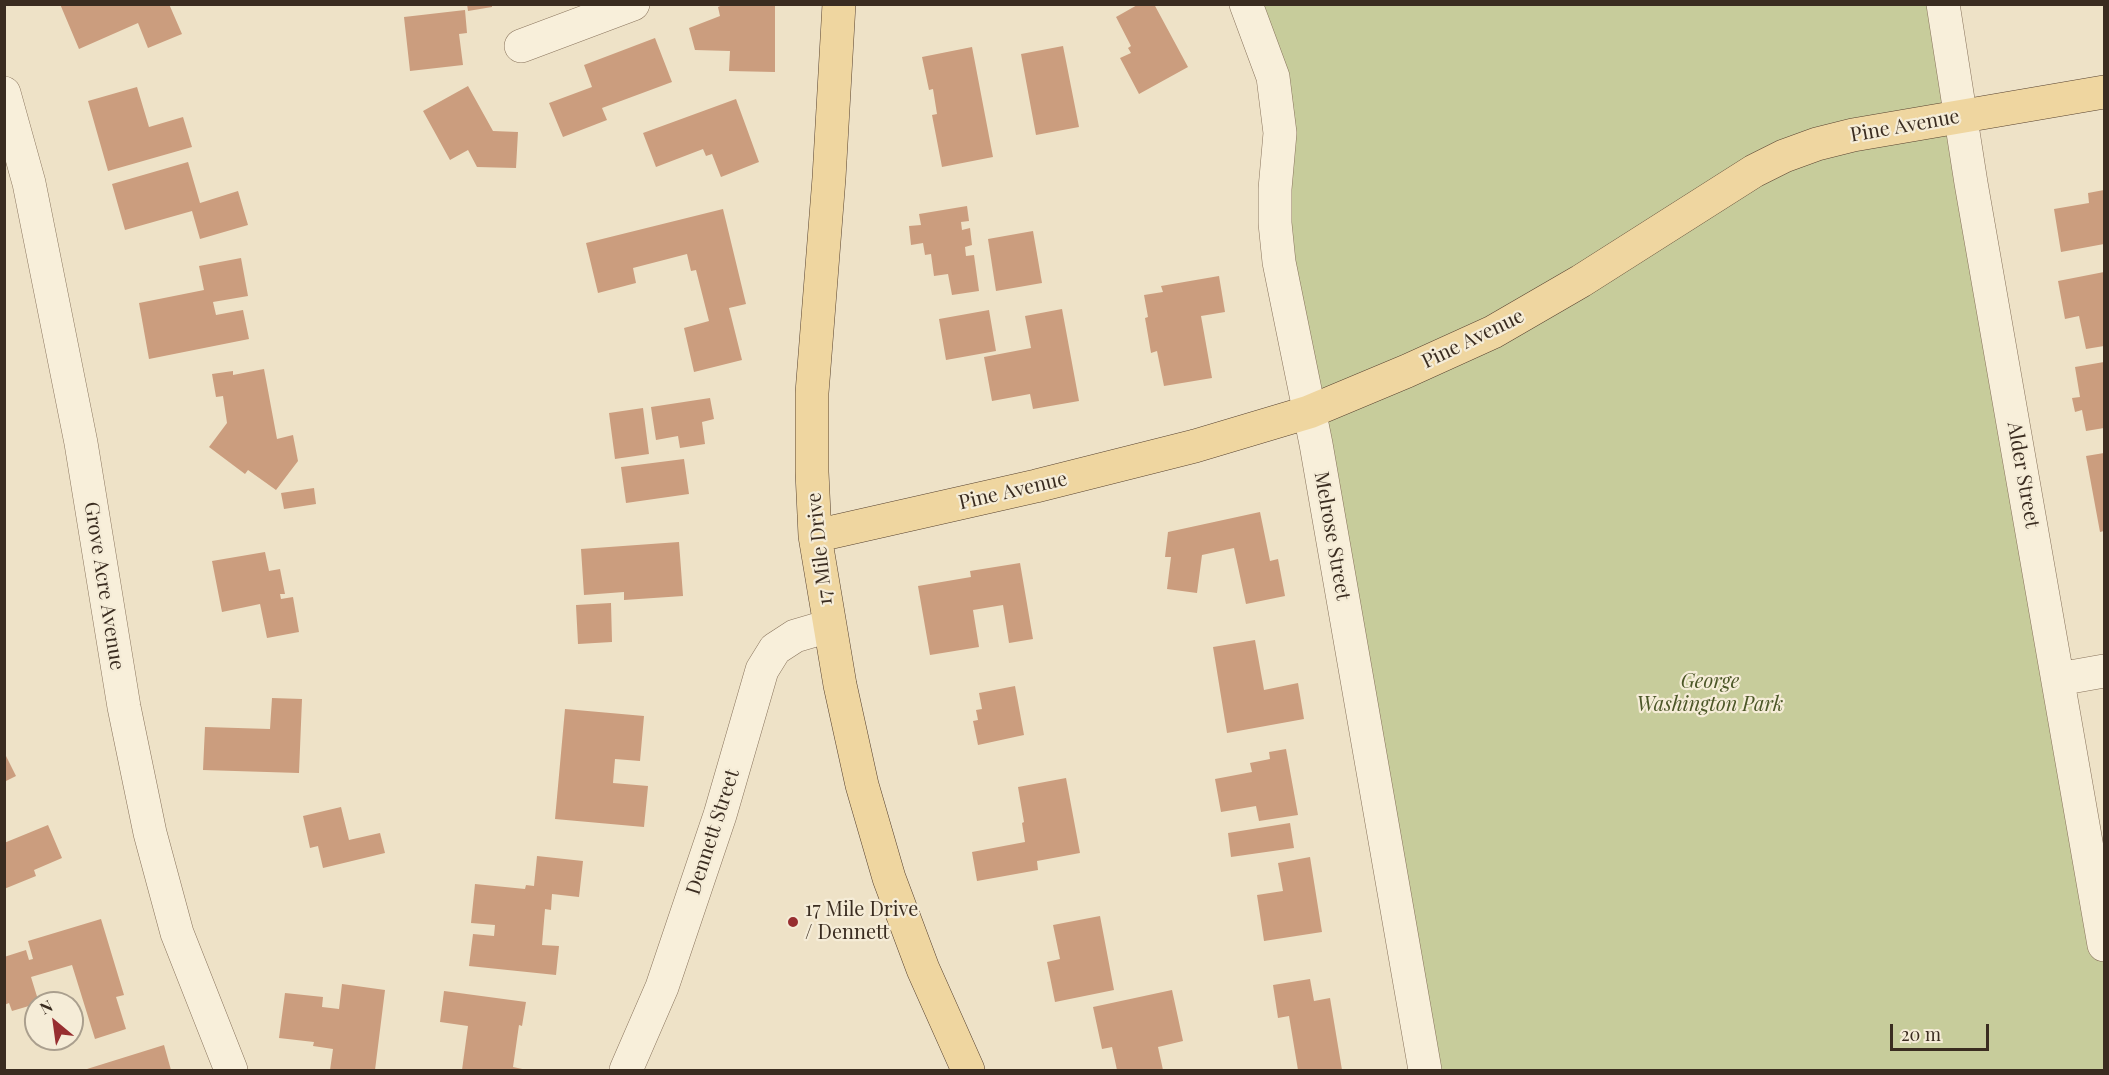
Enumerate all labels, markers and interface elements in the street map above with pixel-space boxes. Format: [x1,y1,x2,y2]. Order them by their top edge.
street label: Pine Avenue [1848,105,1962,147]
street label: Pine Avenue [1418,304,1528,374]
street label: Alder Street [2002,420,2044,530]
street label: Pine Avenue [956,467,1070,515]
street label: Melrose Street [1309,470,1355,602]
street label: 17 Mile Drive [802,491,838,607]
street label: Grove Acre Avenue [79,500,129,672]
park label: George Washington Park [1637,670,1783,717]
street label: Dennett Street [681,766,745,898]
place label: 17 Mile Drive / Dennett [805,898,918,945]
marker: 17 Mile Drive / Dennett [786,915,800,929]
north arrow [24,991,84,1051]
text: N [36,995,56,1019]
scale bar [1893,1012,1992,1050]
text: 20 m [1901,1022,1941,1046]

